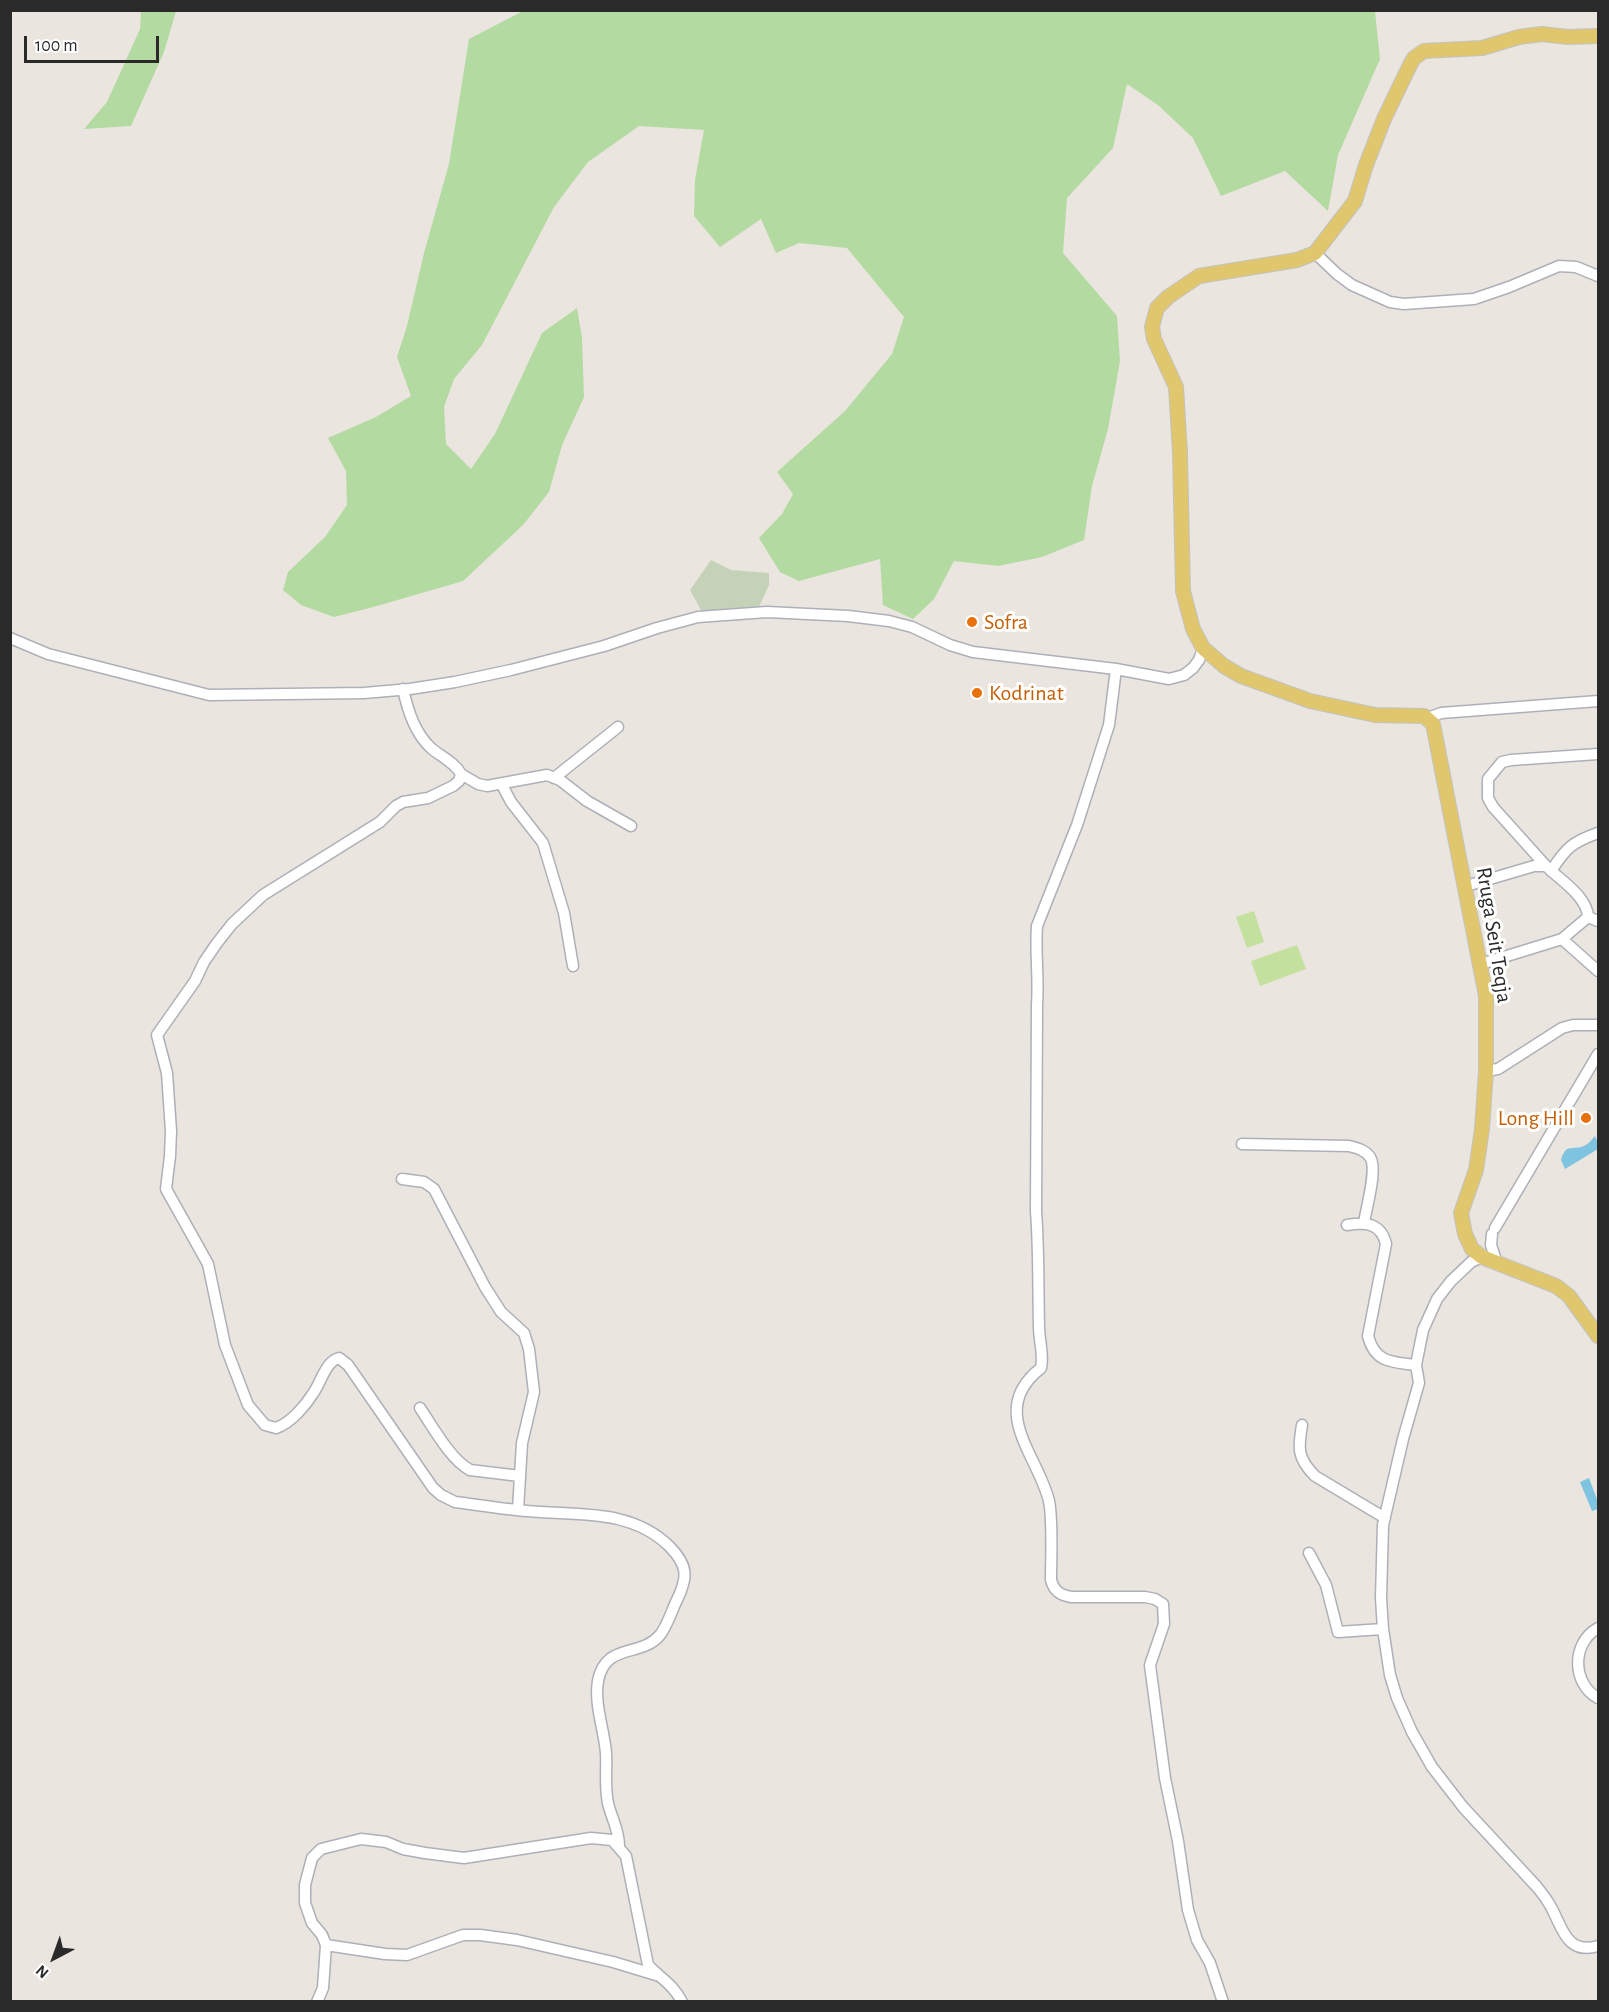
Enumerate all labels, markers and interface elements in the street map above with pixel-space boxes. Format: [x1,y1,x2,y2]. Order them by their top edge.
scale bar [27,24,162,62]
text: 100 m [35,37,78,55]
place label: Sofra [984,609,1028,635]
marker: Sofra [965,615,979,629]
place label: Kodrinat [989,680,1064,706]
marker: Kodrinat [970,686,984,700]
street label: Rruga Seit Teqja [1470,865,1518,1005]
place label: Long Hill [1498,1105,1574,1131]
marker: Long Hill [1579,1111,1593,1125]
north arrow [24,1928,84,1988]
text: N [33,1962,52,1981]

